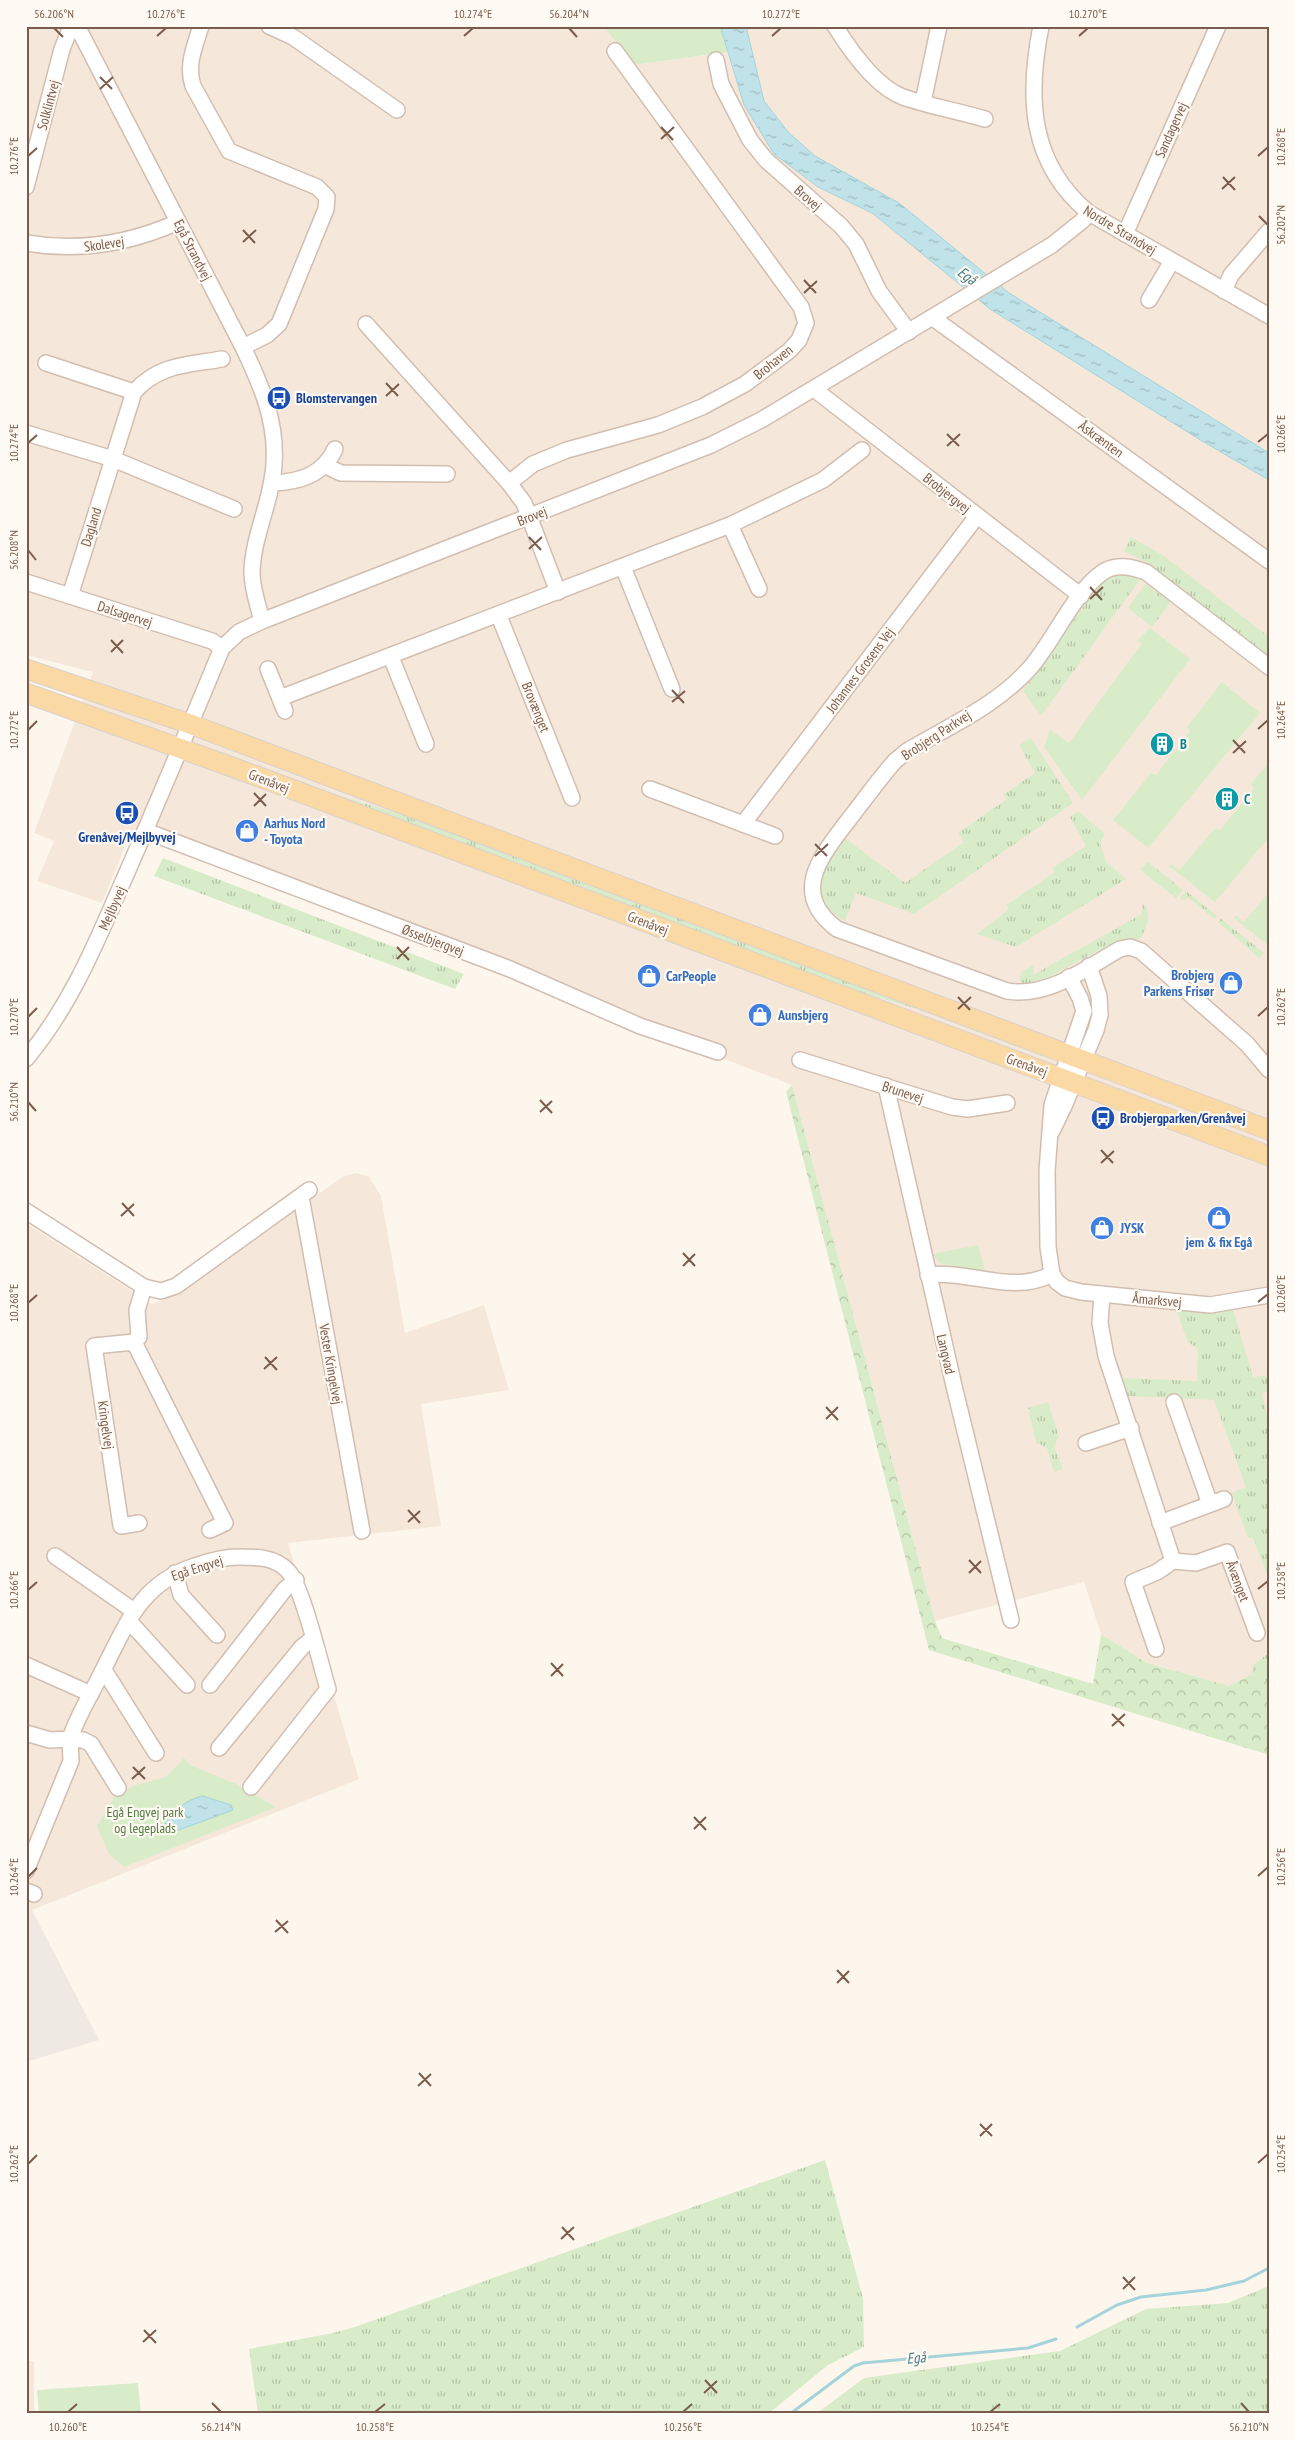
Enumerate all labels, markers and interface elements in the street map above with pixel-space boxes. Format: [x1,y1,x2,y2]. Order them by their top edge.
text: 56.206°N [34,6,74,21]
text: 10.276°E [147,6,185,21]
text: 10.274°E [454,6,492,21]
text: 56.204°N [549,6,589,21]
text: 10.272°E [762,6,800,21]
text: 10.270°E [1069,6,1107,21]
street label: Solklintvej [33,78,63,132]
street label: Sandagervej [1151,99,1191,161]
text: 10.268°E [1273,128,1288,166]
text: 10.276°E [6,137,21,175]
street label: Brovej [791,181,825,215]
street label: Nordre Strandvej [1080,201,1160,259]
text: 56.202°N [1273,205,1288,245]
street label: Egå Strandvej [170,216,216,284]
street label: Skolevej [83,232,125,256]
water label: Egå [954,262,981,289]
street label: Brohaven [750,341,796,383]
bus stop icon: Blomstervangen [266,385,292,411]
place label: Blomstervangen [296,389,377,407]
text: 10.266°E [1273,415,1288,453]
street label: Åskrænten [1075,417,1127,461]
text: 10.274°E [6,424,21,462]
street label: Brobjergvej [920,469,974,517]
street label: Brovej [515,502,549,530]
street label: Dagland [77,505,105,549]
text: 56.208°N [6,530,21,570]
street label: Dalsagervej [95,597,155,631]
street label: Johannes Grosens Vej [821,624,898,717]
street label: Brovænget [518,679,554,735]
text: 10.264°E [1273,701,1288,739]
street label: Brobjerg Parkvej [898,706,974,764]
text: 10.272°E [6,711,21,749]
building icon: B [1149,731,1175,757]
place label: B [1180,735,1187,753]
street label: Grenåvej [246,765,292,797]
building icon: C [1214,786,1240,812]
place label: C [1244,790,1251,808]
bus stop icon: Grenåvej/Mejlbyvej [114,800,140,826]
place label: Aarhus Nord - Toyota [263,814,325,848]
shop icon: Aarhus Nord - Toyota [234,818,260,844]
place label: Grenåvej/Mejlbyvej [78,828,176,846]
street label: Mejlbyvej [94,883,130,933]
street label: Grenåvej [625,907,671,939]
street label: Øsselbjergvej [399,920,467,960]
shop icon: CarPeople [636,963,662,989]
place label: Brobjerg Parkens Frisør [1144,966,1215,1000]
place label: CarPeople [666,967,716,985]
shop icon: Brobjerg Parkens Frisør [1218,970,1244,996]
text: 10.262°E [1273,988,1288,1026]
text: 10.270°E [6,998,21,1036]
shop icon: Aunsbjerg [747,1002,773,1028]
place label: Aunsbjerg [777,1006,828,1024]
street label: Grenåvej [1004,1049,1050,1081]
street label: Brunevej [880,1077,926,1107]
text: 56.210°N [6,1082,21,1122]
bus stop icon: Brobjergparken/Grenåvej [1090,1105,1116,1131]
place label: Brobjergparken/Grenåvej [1120,1109,1246,1127]
shop icon: jem & fix Egå [1206,1205,1232,1231]
shop icon: JYSK [1089,1215,1115,1241]
place label: JYSK [1119,1219,1145,1237]
place label: jem & fix Egå [1185,1233,1253,1251]
text: 10.260°E [1273,1275,1288,1313]
text: 10.268°E [6,1284,21,1322]
street label: Åmarksvej [1132,1289,1182,1311]
street label: Vester Kringelvej [315,1321,347,1406]
street label: Langvad [933,1332,959,1376]
street label: Kringelvej [94,1400,118,1450]
street label: Egå Engvej [169,1551,225,1585]
street label: Åvænget [1222,1558,1254,1604]
text: 10.258°E [1273,1562,1288,1600]
text: 10.266°E [6,1571,21,1609]
park label: Egå Engvej park og legeplads [107,1803,184,1837]
text: 10.256°E [1273,1848,1288,1886]
text: 10.264°E [6,1858,21,1896]
text: 10.254°E [1273,2135,1288,2173]
text: 10.262°E [6,2145,21,2183]
water label: Egå [906,2347,927,2368]
text: 10.260°E [49,2419,87,2434]
text: 56.214°N [201,2419,241,2434]
text: 10.258°E [356,2419,394,2434]
text: 10.256°E [664,2419,702,2434]
text: 10.254°E [971,2419,1009,2434]
text: 56.210°N [1229,2419,1269,2434]

